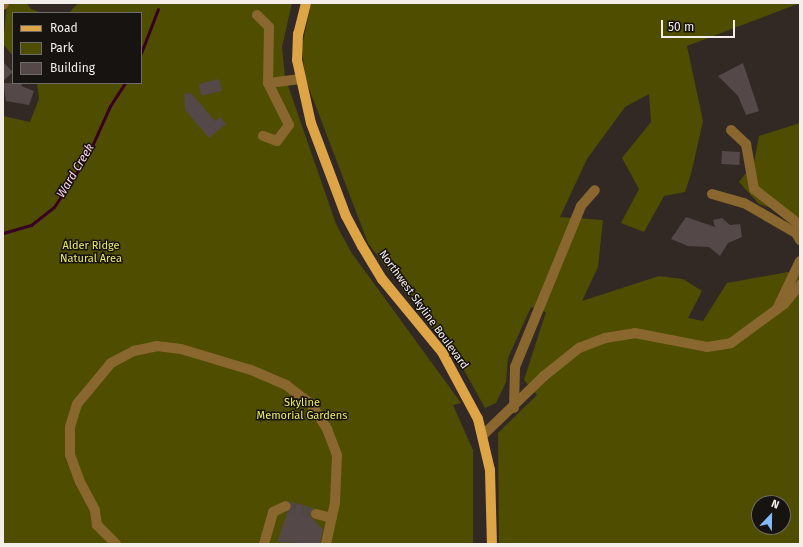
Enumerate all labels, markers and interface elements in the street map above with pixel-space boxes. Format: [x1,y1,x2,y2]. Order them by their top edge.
legend [12,12,142,84]
scale bar [663,12,737,38]
text: 50 m [668,20,694,34]
text: Road [50,21,78,35]
text: Park [50,41,74,55]
text: Building [50,61,95,75]
water label: Ward Creek [54,141,98,201]
park label: Alder Ridge Natural Area [60,240,122,266]
street label: Northwest Skyline Boulevard [375,248,471,372]
park label: Skyline Memorial Gardens [257,397,347,423]
north arrow [751,495,791,535]
text: N [769,497,781,512]

